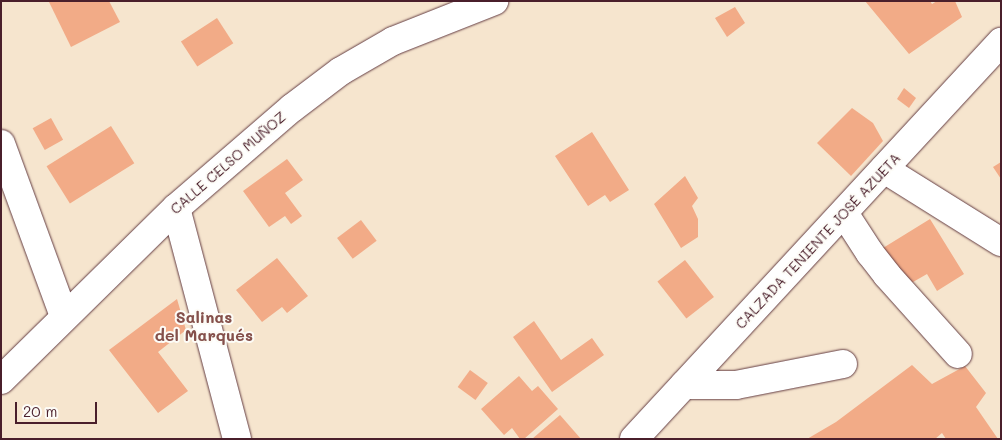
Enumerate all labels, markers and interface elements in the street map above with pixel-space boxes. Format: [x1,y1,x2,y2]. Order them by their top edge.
street label: CALLE CELSO MUÑOZ [167,108,289,218]
street label: CALZADA TENIENTE JOSÉ AZUETA [732,150,904,332]
district label: Salinas del Marqués [155,307,253,345]
scale bar [18,392,100,424]
text: 20 m [23,401,57,421]

